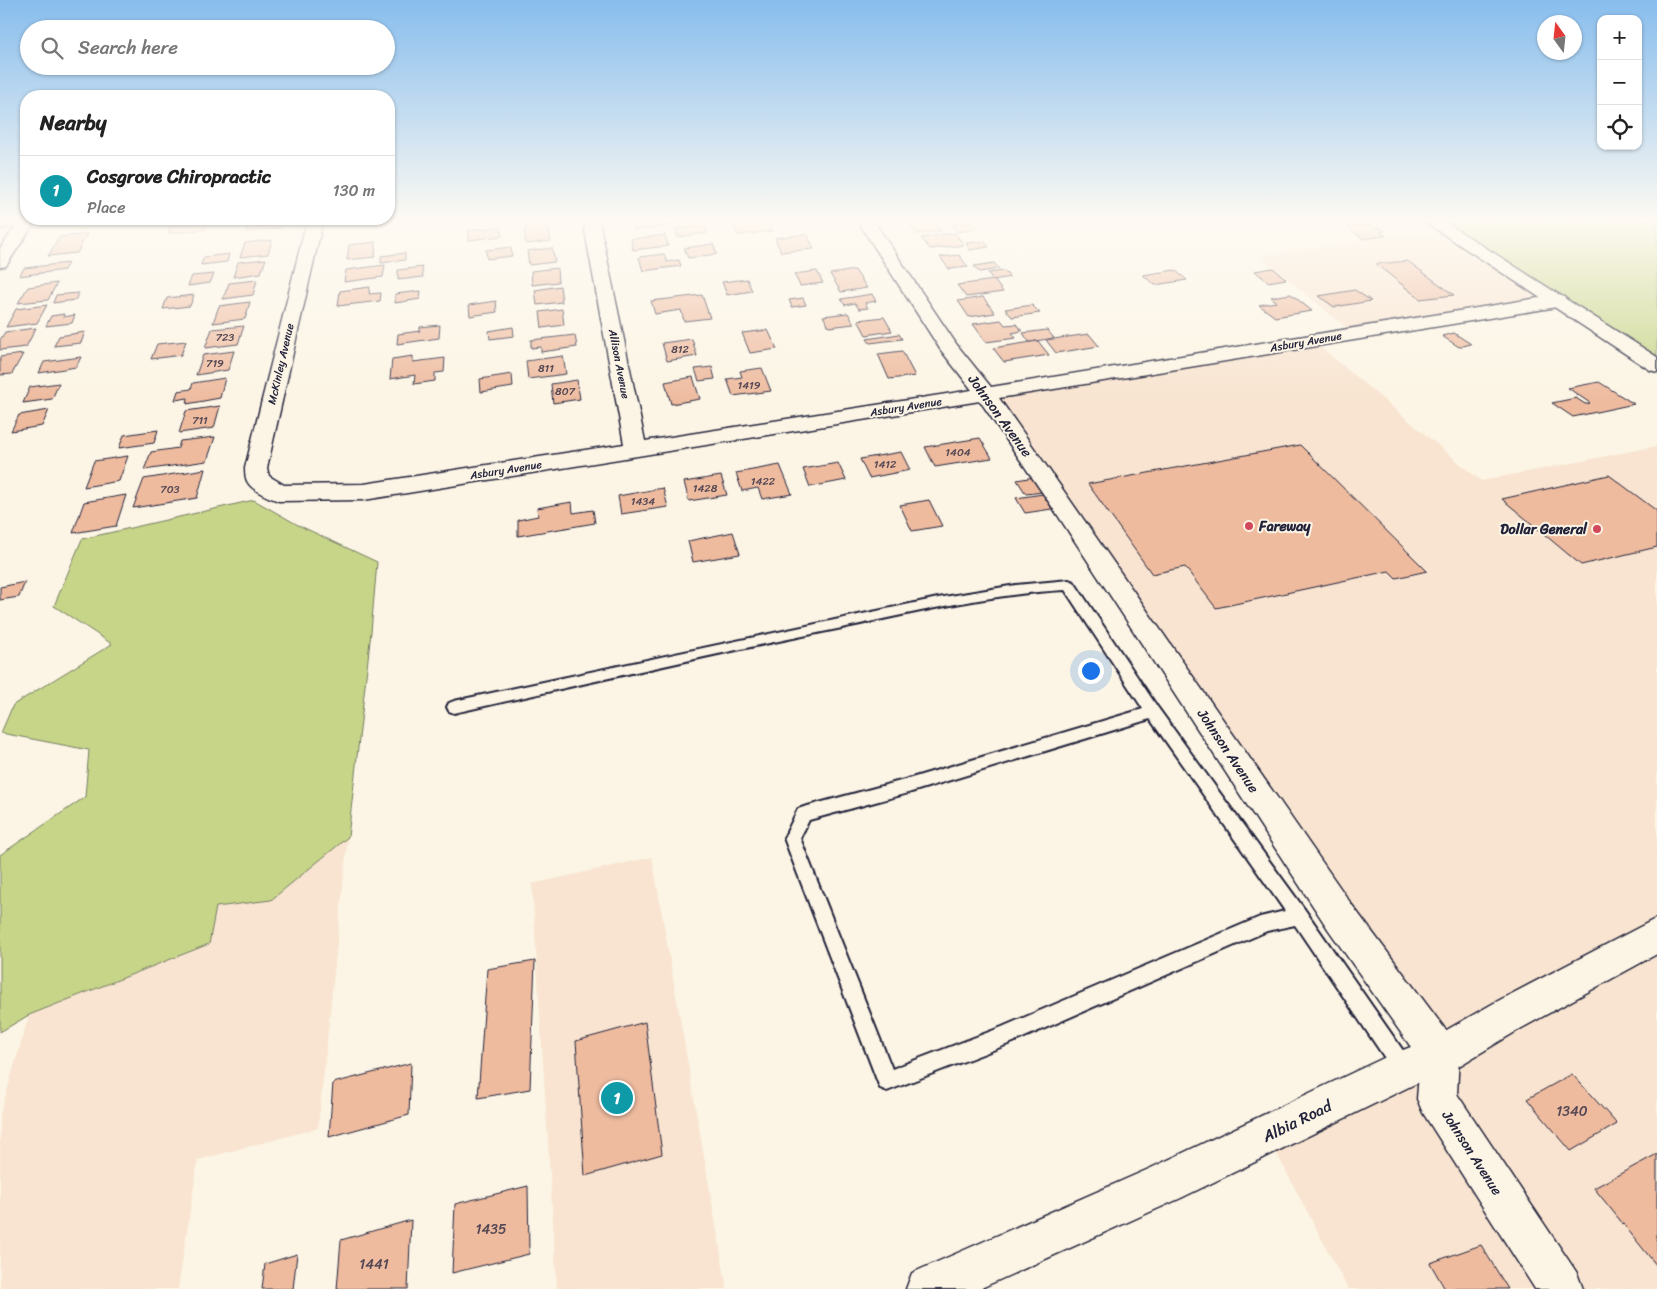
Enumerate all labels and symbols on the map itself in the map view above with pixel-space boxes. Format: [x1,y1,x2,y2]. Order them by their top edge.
north arrow [1537,15,1582,60]
street label: McKinley Avenue [262,321,300,406]
street label: Asbury Avenue [1268,326,1344,358]
street label: Allison Avenue [603,327,635,401]
house number: 723 [216,328,234,347]
house number: 812 [671,340,690,359]
house number: 719 [206,354,224,373]
house number: 811 [538,359,554,378]
street label: Johnson Avenue [961,368,1039,463]
house number: 1419 [737,376,761,395]
house number: 807 [555,382,576,401]
street label: Asbury Avenue [868,392,944,422]
house number: 711 [192,411,208,430]
house number: 1404 [945,443,971,462]
street label: Asbury Avenue [468,455,544,485]
house number: 1412 [874,455,897,474]
house number: 1422 [751,472,776,491]
house number: 1428 [693,479,718,498]
house number: 703 [160,480,180,499]
house number: 1434 [631,492,655,511]
place label: Fareway [1258,514,1311,539]
place label: Dollar General [1500,517,1588,542]
marker: Fareway [1243,520,1255,532]
marker: Dollar General [1591,523,1603,535]
your location [1078,658,1104,684]
street label: Johnson Avenue [1190,703,1266,798]
pin: 1 [601,1079,633,1117]
street label: Albia Road [1256,1091,1338,1151]
house number: 1340 [1556,1099,1588,1124]
street label: Johnson Avenue [1434,1105,1509,1201]
house number: 1435 [476,1217,507,1242]
house number: 1441 [359,1252,389,1277]

